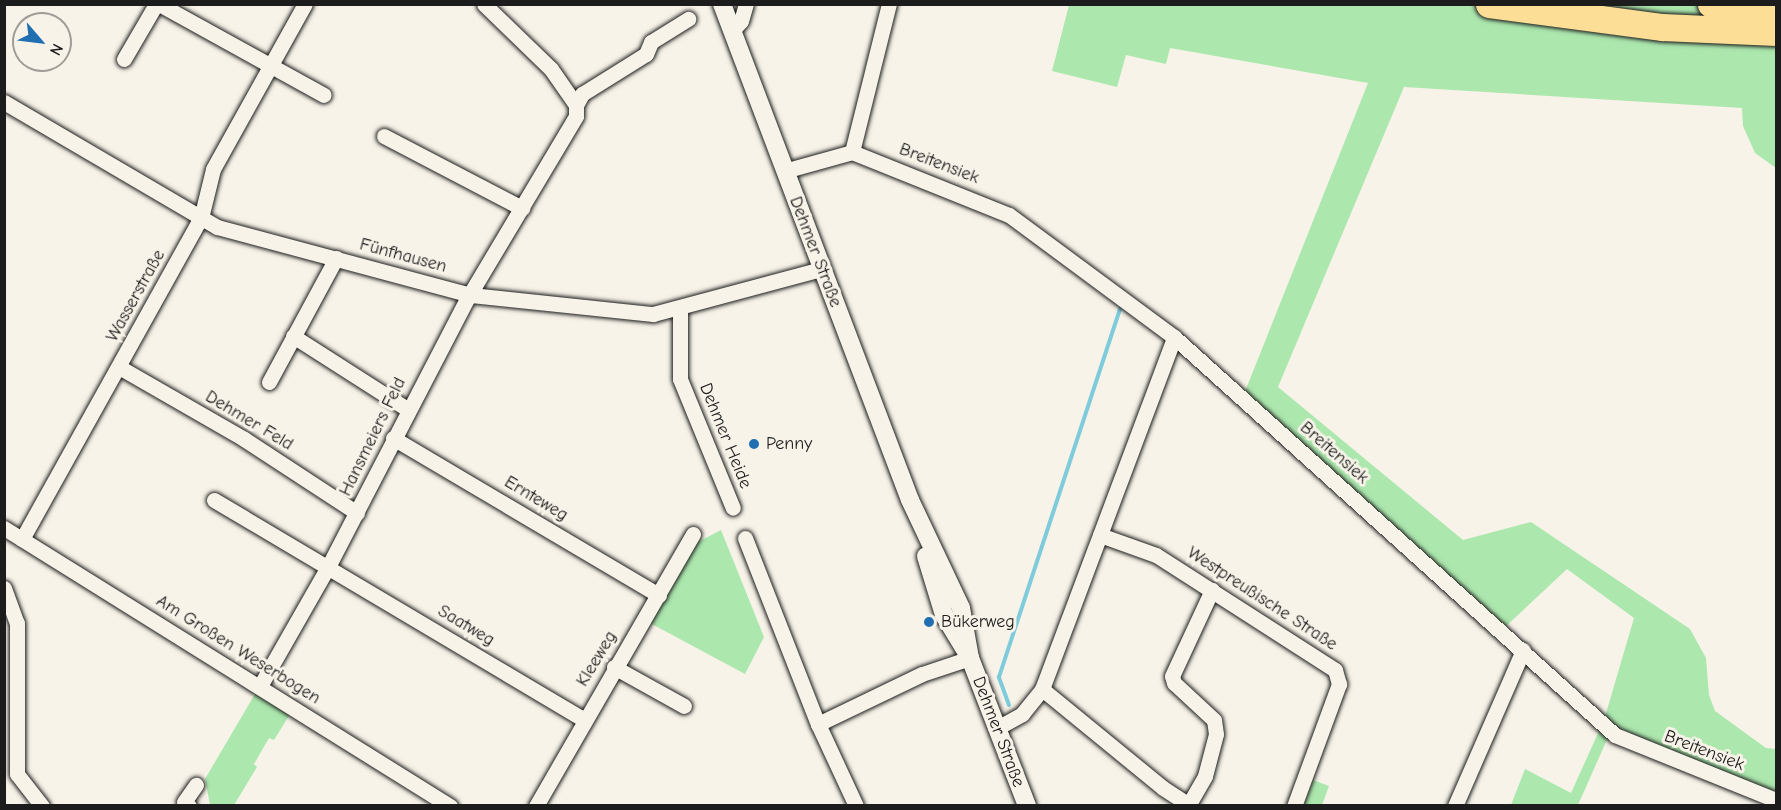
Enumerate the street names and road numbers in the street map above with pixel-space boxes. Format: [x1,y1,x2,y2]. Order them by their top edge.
street label: Breitensiek [896,139,982,189]
street label: Dehmer Straße [784,194,846,310]
street label: Fünfhausen [357,234,449,278]
street label: Wasserstraße [102,246,170,346]
street label: Hansmeiers Feld [335,374,411,500]
street label: Dehmer Heide [694,380,756,492]
street label: Dehmer Feld [201,386,297,456]
street label: Breitensiek [1295,417,1373,489]
street label: Ernteweg [500,472,572,526]
street label: Westpreußische Straße [1183,542,1341,656]
street label: Am Großen Weserbogen [152,591,324,709]
street label: Saatweg [434,601,498,651]
street label: Kleeweg [572,627,622,691]
street label: Dehmer Straße [967,674,1029,790]
street label: Breitensiek [1661,726,1747,776]

